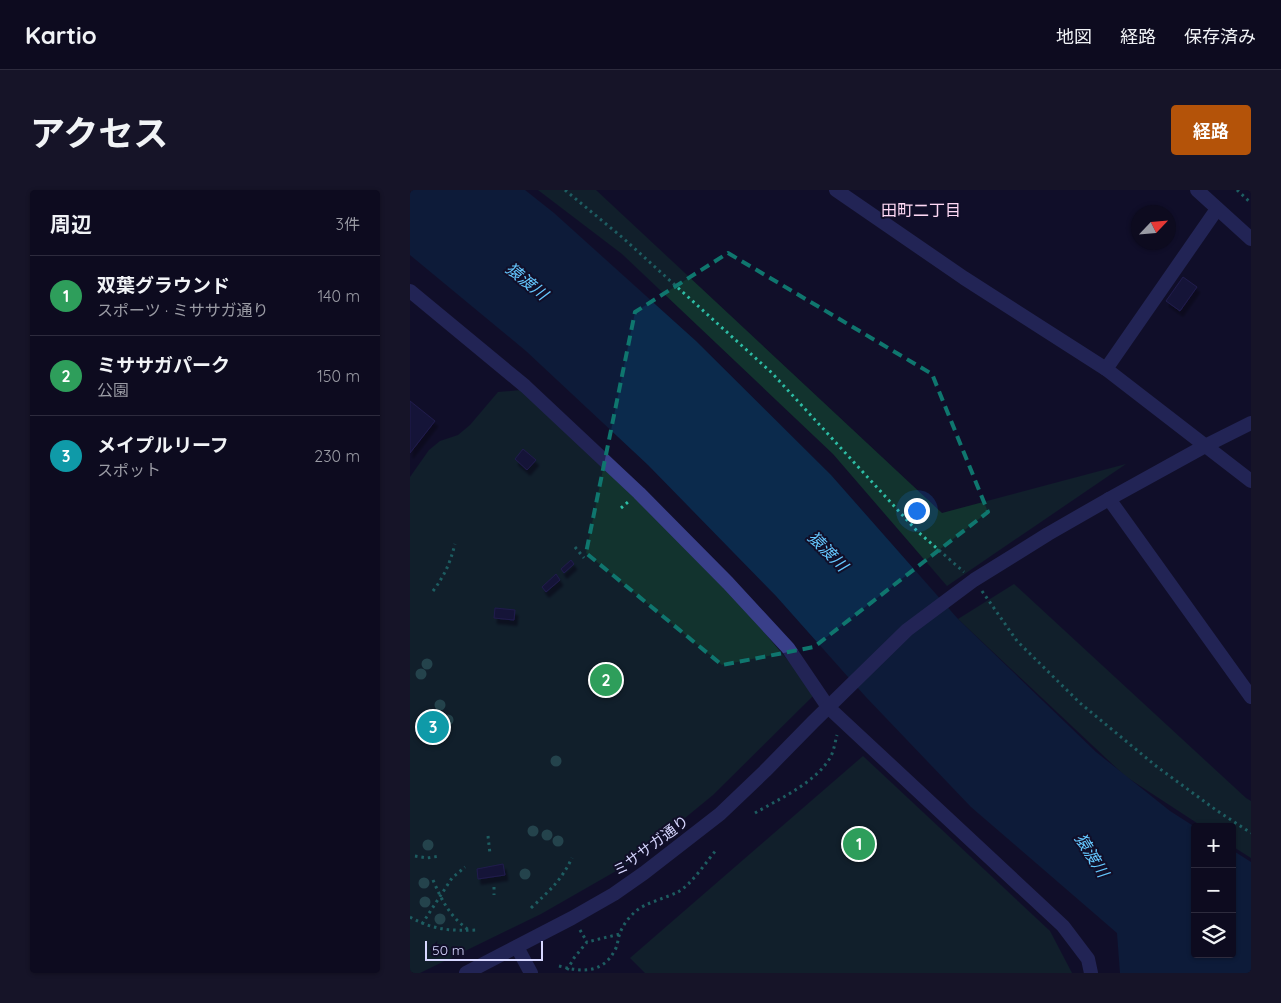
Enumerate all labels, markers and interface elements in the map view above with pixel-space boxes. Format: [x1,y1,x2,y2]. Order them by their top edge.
text: Kartio [25,20,97,50]
text: 地図 [1056,25,1092,48]
text: 経路 [1120,25,1156,48]
text: 保存済み [1184,25,1256,48]
button: 経路 [1171,105,1251,155]
text: アクセス [30,111,168,155]
district label: 田町二丁目 [881,200,961,220]
north arrow [1131,205,1176,250]
text: 周辺 [50,211,92,237]
text: 3件 [336,214,360,234]
water label: 猿渡川 [502,258,553,305]
text: 双葉グラウンド [97,273,230,297]
text: 1 [63,286,69,306]
text: 140 m [317,286,360,306]
text: スポーツ · ミササガ通り [97,300,269,320]
text: ミササガパーク [97,353,230,377]
text: 2 [61,366,71,386]
text: 150 m [317,366,360,386]
text: 公園 [97,380,129,400]
text: メイプルリーフ [97,433,229,457]
text: 3 [62,446,70,466]
text: 230 m [314,446,360,466]
text: スポット [97,460,161,480]
your location [904,498,930,524]
water label: 猿渡川 [804,527,853,576]
pin: 2 [590,661,622,699]
pin: 3 [417,708,449,746]
street label: ミササガ通り [609,811,692,880]
map controls [1191,823,1236,958]
button: + [1191,823,1236,868]
pin: 1 [843,825,875,863]
water label: 猿渡川 [1071,829,1114,882]
button: − [1191,868,1236,913]
button: layers [1191,913,1236,958]
scale bar [425,938,542,961]
text: 50 m [432,941,465,959]

